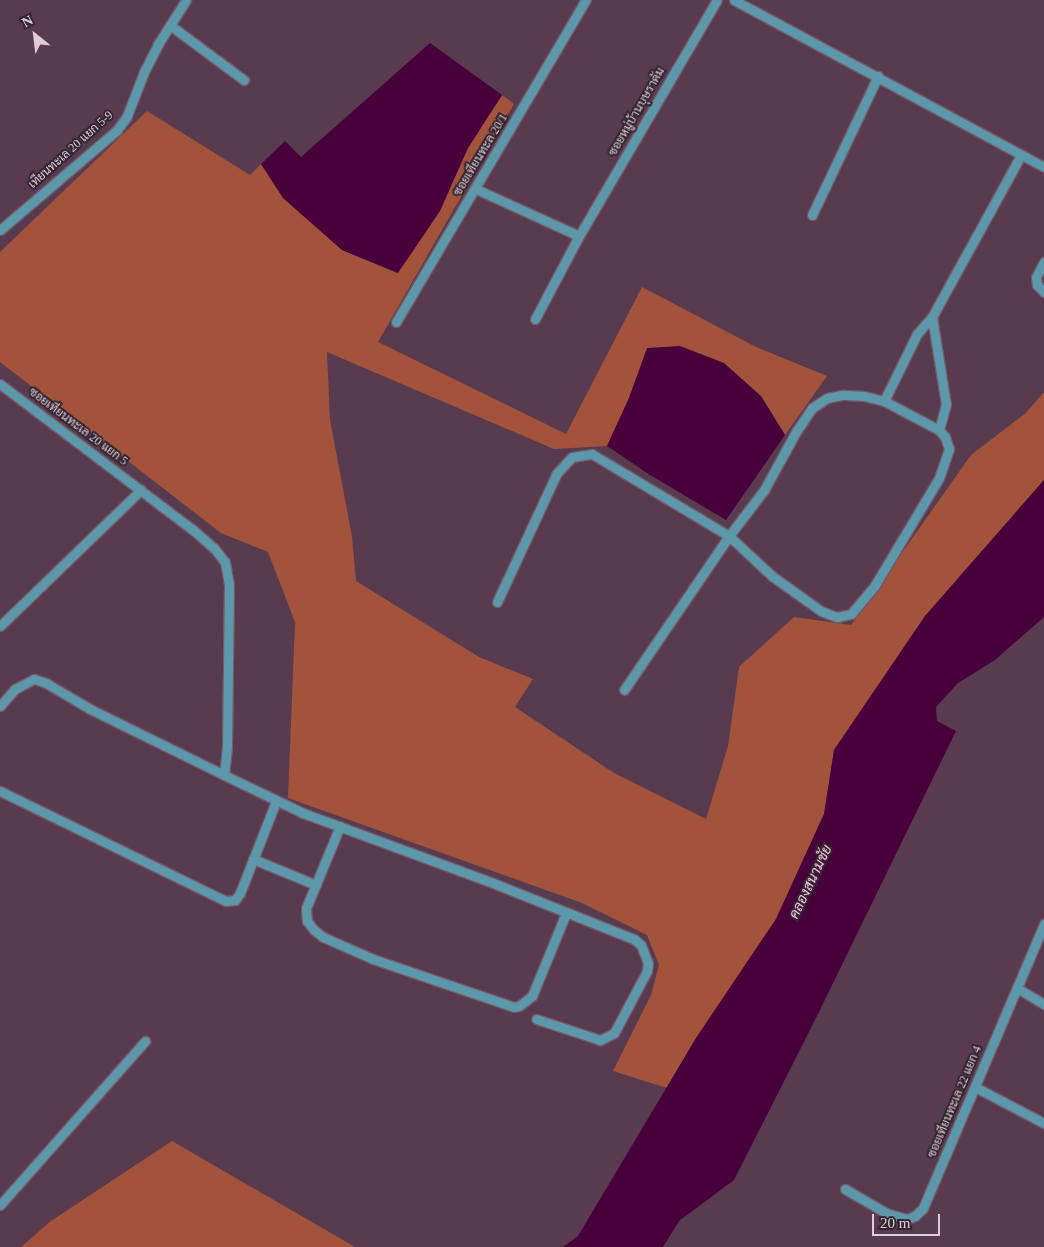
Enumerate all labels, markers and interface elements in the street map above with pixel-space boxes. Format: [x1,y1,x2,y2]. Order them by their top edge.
north arrow [10,10,60,60]
text: N [19,12,36,30]
street label: ซอยหมู่บ้านบุษราคัม [606,65,668,159]
street label: เทียนทะเล 20 แยก 5-9 [26,108,116,192]
street label: ซอยเทียนทะล 20/1 [451,111,511,199]
street label: ซอยเทียนทะเล 20 แยก 5 [26,385,130,469]
water label: คลองสนามชัย [786,842,836,922]
street label: ซอยเทียนทะเล 22 แยก 4 [925,1044,985,1160]
scale bar [874,1204,942,1236]
text: 20 m [880,1215,910,1231]

